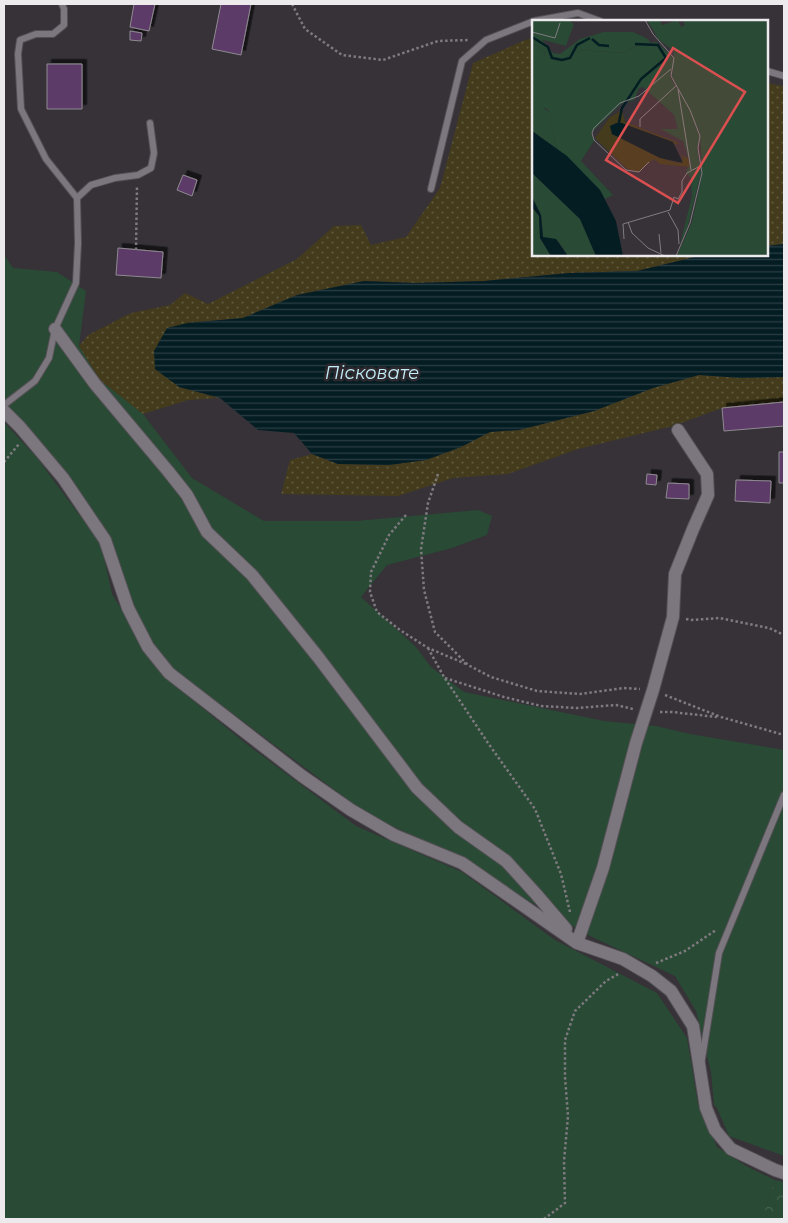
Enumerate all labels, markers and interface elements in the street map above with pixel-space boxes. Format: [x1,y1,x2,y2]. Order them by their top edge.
inset map [532,20,768,256]
water label: Пісковате [325,362,419,384]

